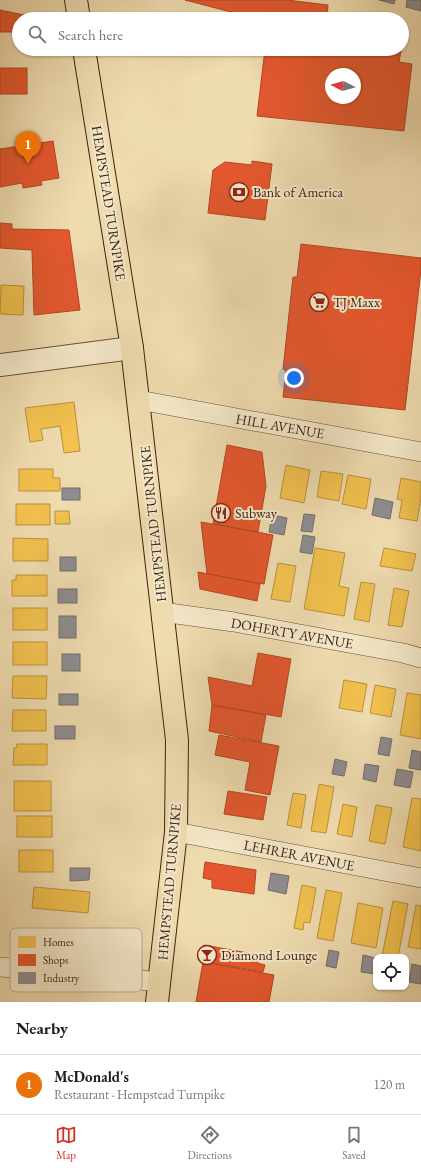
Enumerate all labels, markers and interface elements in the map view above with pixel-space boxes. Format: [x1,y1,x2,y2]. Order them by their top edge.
search box [12,12,409,56]
icon: search [26,23,48,45]
text: Search here [58,25,123,44]
north arrow [325,68,361,104]
street label: HEMPSTEAD TURNPIKE [88,124,130,282]
pin: 1 [15,131,41,164]
bank icon: Bank of America [228,181,250,203]
place label: Bank of America [253,183,343,201]
supermarket icon: TJ Maxx [308,291,330,313]
place label: TJ Maxx [333,293,380,311]
your location [284,368,304,388]
street label: HILL AVENUE [234,409,326,443]
street label: HEMPSTEAD TURNPIKE [136,445,170,603]
restaurant icon: Subway [210,502,232,524]
place label: Subway [235,504,278,522]
street label: DOHERTY AVENUE [230,613,355,653]
street label: HEMPSTEAD TURNPIKE [153,803,185,961]
street label: LEHRER AVENUE [242,835,356,875]
legend [10,928,142,992]
text: Homes [43,935,74,949]
bar icon: Diamond Lounge [196,944,218,966]
place label: Diamond Lounge [221,946,318,964]
text: Shops [43,953,69,967]
map controls [373,954,409,990]
button: locate [373,954,409,990]
text: Industry [43,971,80,985]
text: Nearby [16,1017,68,1039]
text: McDonald's [54,1067,129,1086]
text: 1 [26,1076,32,1093]
text: 120 m [374,1076,405,1093]
text: Restaurant · Hempstead Turnpike [54,1086,225,1103]
tab: Map [55,1124,77,1162]
tab: Directions [188,1124,232,1162]
tab: Saved [342,1124,366,1162]

